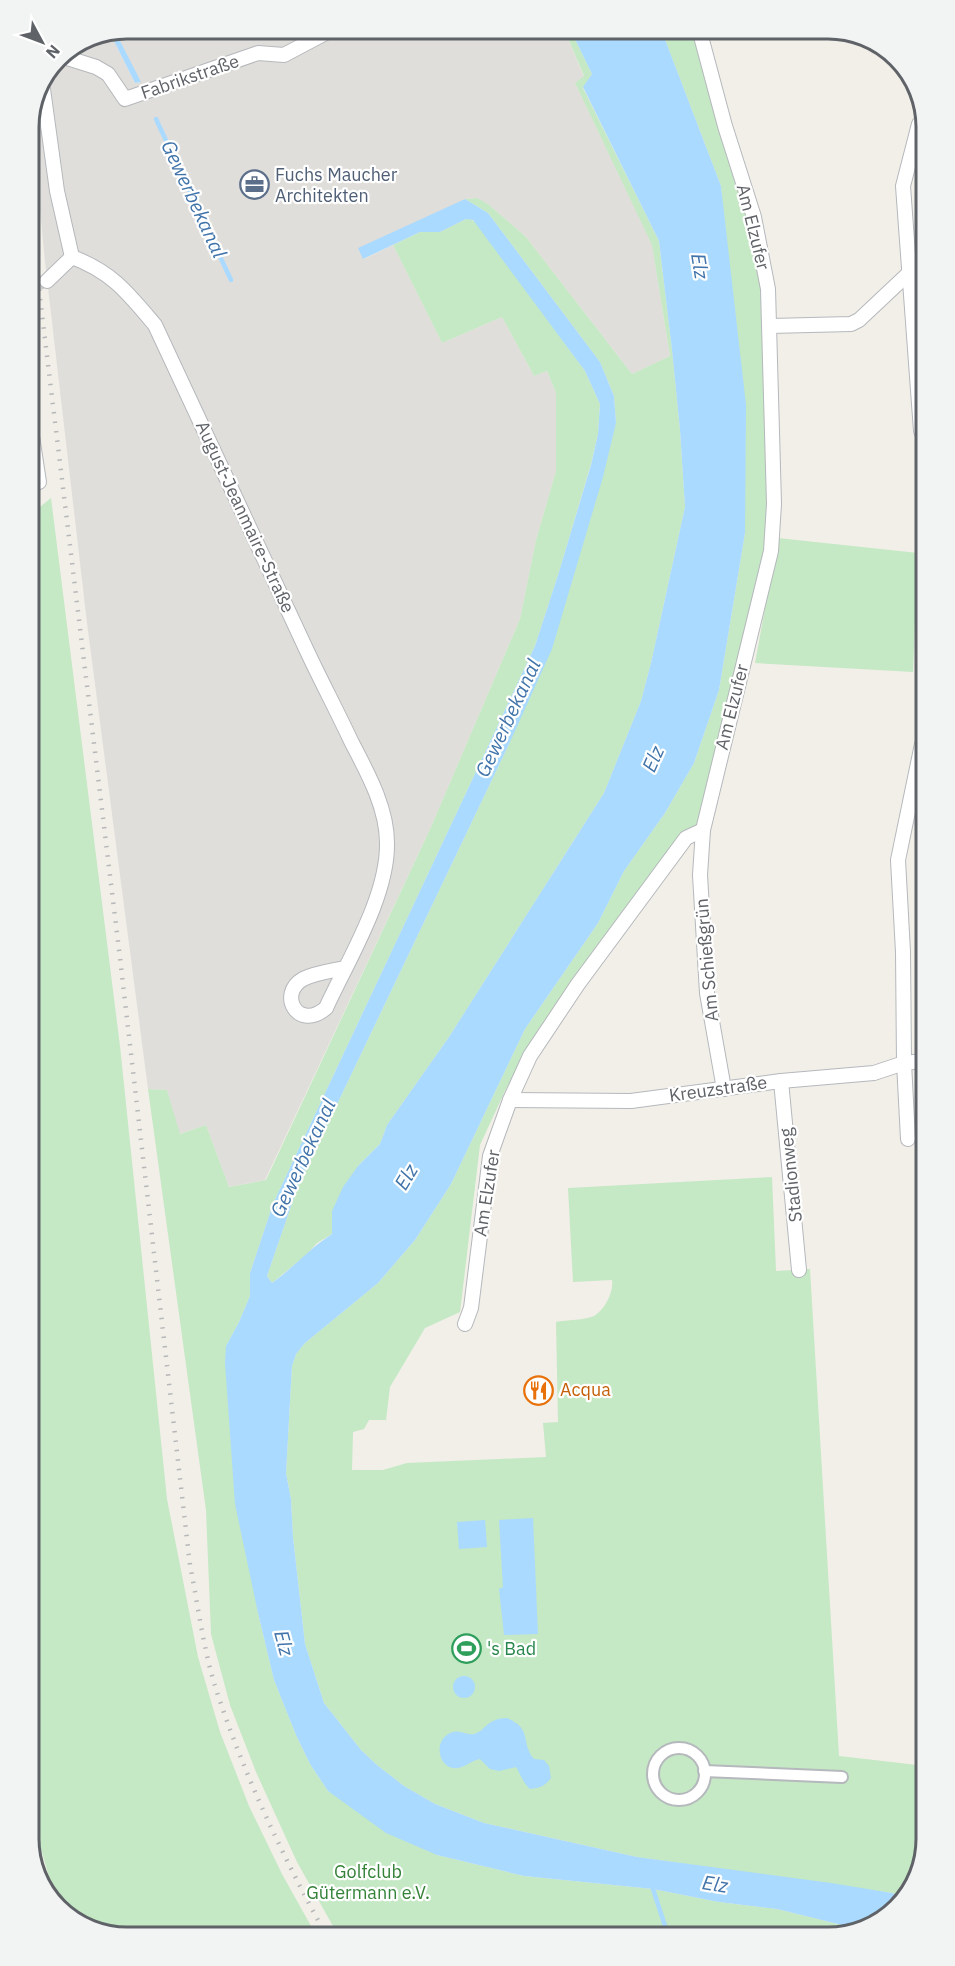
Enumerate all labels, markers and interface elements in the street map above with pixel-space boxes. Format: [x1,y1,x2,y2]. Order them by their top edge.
north arrow [12,12,72,72]
text: N [42,41,65,63]
street label: Fabrikstraße [138,49,242,104]
water label: Gewerbekanal [155,136,234,263]
place label: Fuchs Maucher Architekten [275,163,398,207]
office icon: Fuchs Maucher Architekten [238,169,270,201]
street label: Am Elzufer [732,182,775,273]
water label: Elz [685,251,716,282]
street label: August-Jeanmaire-Straße [191,417,300,617]
water label: Gewerbekanal [468,654,547,781]
street label: Am Elzufer [710,661,753,752]
water label: Elz [635,741,671,776]
street label: Am Schießgrün [690,897,723,1023]
street label: Kreuzstraße [667,1070,769,1107]
water label: Gewerbekanal [263,1094,342,1221]
street label: Stadionweg [774,1126,807,1223]
street label: Am Elzufer [468,1147,505,1238]
water label: Elz [387,1158,424,1195]
restaurant icon: Acqua [523,1374,555,1406]
place label: Acqua [560,1378,611,1401]
water label: Elz [268,1627,301,1660]
sports icon: 's Bad [450,1633,482,1665]
place label: 's Bad [487,1637,536,1660]
park label: Golfclub Gütermann e.V. [306,1860,430,1904]
water label: Elz [700,1868,731,1899]

